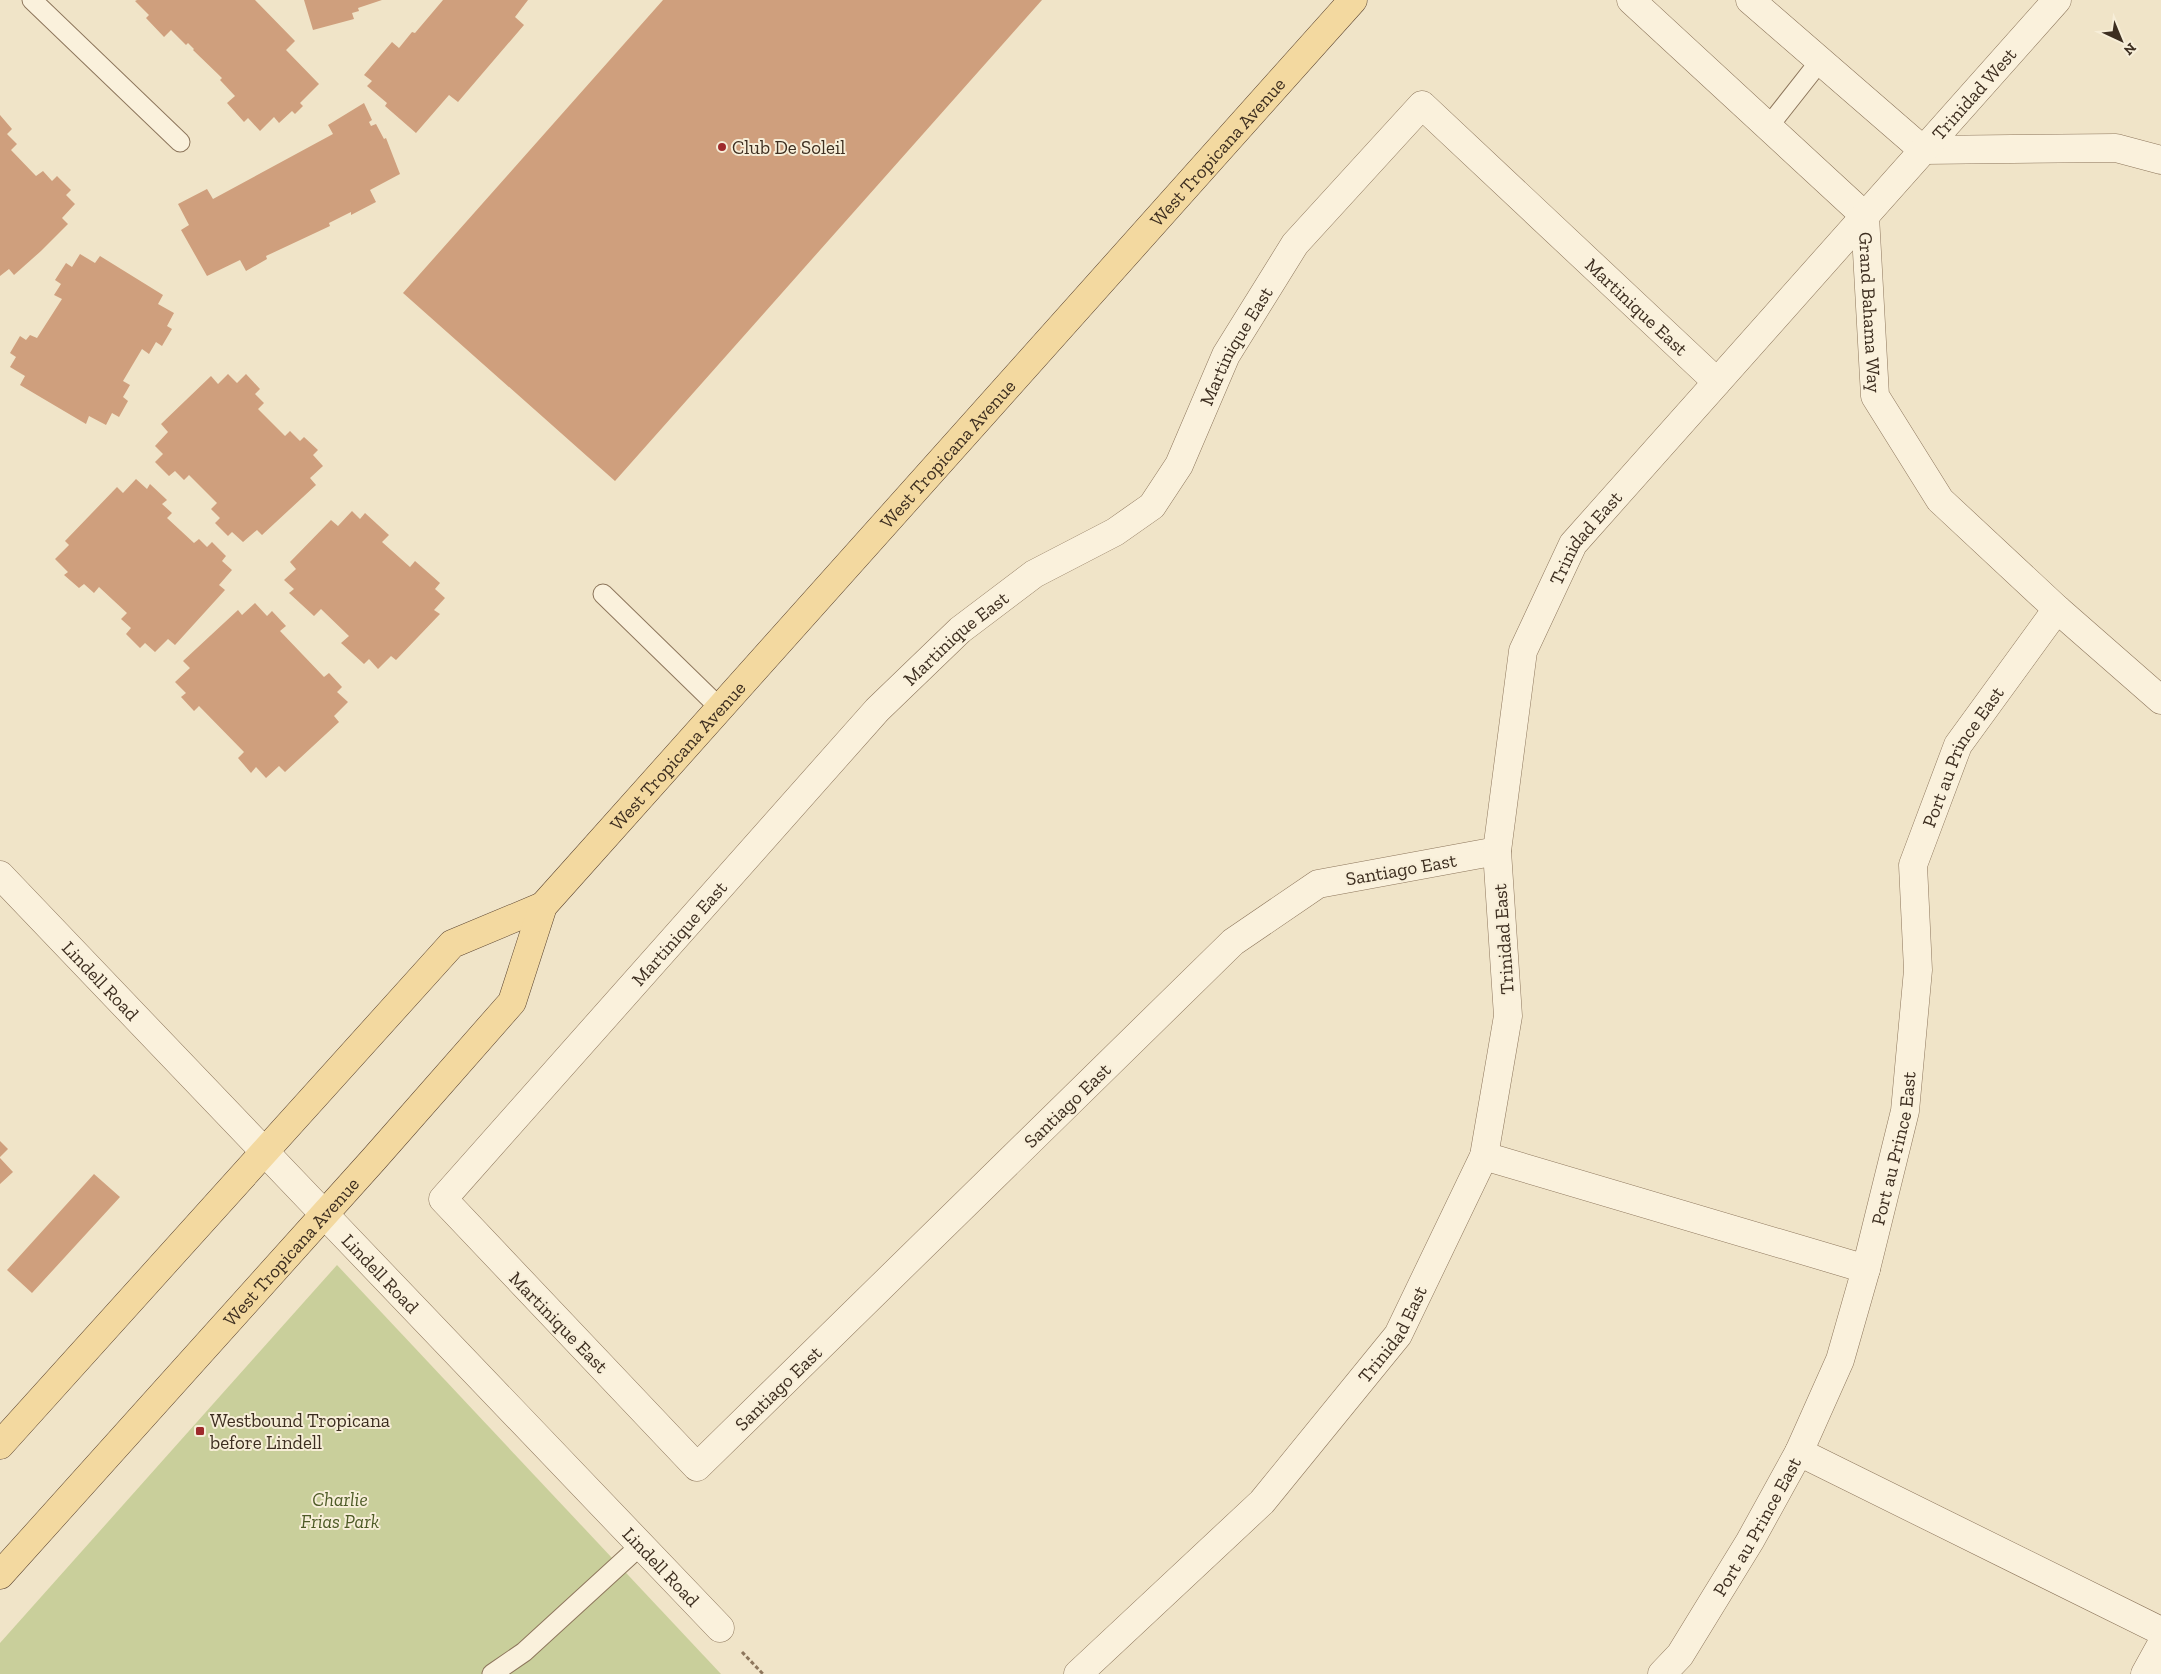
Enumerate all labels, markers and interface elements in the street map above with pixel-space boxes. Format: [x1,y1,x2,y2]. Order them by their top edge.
north arrow [2096,15,2146,65]
text: N [2120,39,2139,59]
street label: Trinidad West [1927,43,2021,145]
street label: West Tropicana Avenue [1145,73,1290,231]
place label: Club De Soleil [732,136,845,159]
marker: Club De Soleil [716,141,728,153]
street label: Grand Bahama Way [1854,231,1886,394]
street label: Martinique East [1580,253,1692,361]
street label: Martinique East [1195,282,1278,409]
street label: West Tropicana Avenue [875,375,1020,533]
street label: Trinidad East [1545,486,1627,589]
street label: Martinique East [899,586,1013,690]
street label: West Tropicana Avenue [605,677,750,835]
street label: Port au Prince East [1917,682,2009,831]
street label: Santiago East [1344,848,1458,891]
street label: Martinique East [627,876,732,990]
street label: Trinidad East [1488,883,1519,995]
street label: Lindell Road [57,936,144,1026]
street label: Santiago East [1019,1058,1116,1153]
street label: Port au Prince East [1866,1070,1921,1227]
street label: West Tropicana Avenue [218,1173,364,1331]
street label: Lindell Road [337,1229,424,1319]
street label: Martinique East [504,1267,613,1378]
street label: Trinidad East [1353,1282,1432,1387]
street label: Santiago East [730,1341,827,1436]
place label: Westbound Tropicana before Lindell [209,1409,390,1454]
marker: Westbound Tropicana before Lindell [194,1425,206,1437]
street label: Port au Prince East [1708,1453,1806,1600]
park label: Charlie Frias Park [301,1488,379,1533]
street label: Lindell Road [618,1522,705,1612]

